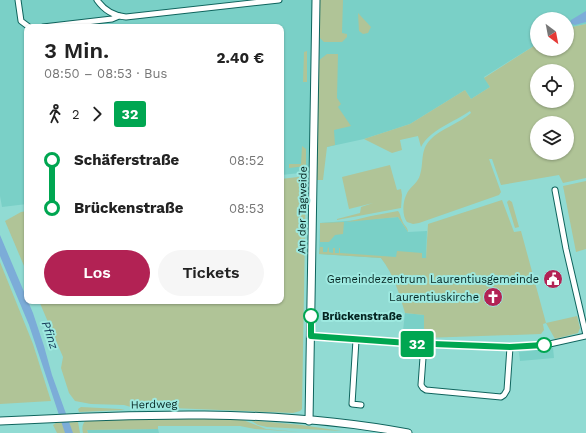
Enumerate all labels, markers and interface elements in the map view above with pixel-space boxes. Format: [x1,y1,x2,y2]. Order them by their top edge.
north arrow [530,12,574,56]
map controls [530,12,574,160]
text: 3 Min. [44,38,109,63]
text: 2.40 € [217,49,264,67]
button: locate [530,64,574,108]
text: 08:50 – 08:53 · Bus [44,66,167,81]
icon: walk [44,103,66,125]
icon: forward [86,103,108,125]
text: 32 [122,106,138,122]
text: 2 [72,107,80,122]
button: layers [530,116,574,160]
text: Schäferstraße [74,151,179,169]
text: 08:52 [229,153,264,168]
street label: An der Tagweide [295,166,310,254]
text: Brückenstraße [74,199,183,217]
text: 08:53 [229,201,264,216]
button: Los [44,250,150,296]
button: Tickets [158,250,264,296]
public building icon: Gemeindezentrum Laurentiusgemeinde [542,268,564,290]
place label: Gemeindezentrum Laurentiusgemeinde [327,273,539,286]
church icon: Laurentiuskirche [482,286,504,308]
place label: Laurentiuskirche [389,291,479,304]
marker: Brückenstraße [303,308,319,324]
place label: Brückenstraße [322,310,402,323]
water label: Pfinz [39,319,62,351]
line badge: 32 [399,331,435,357]
text: 32 [409,336,425,352]
unlabelled marker [536,337,552,353]
street label: Herdweg [131,398,178,411]

